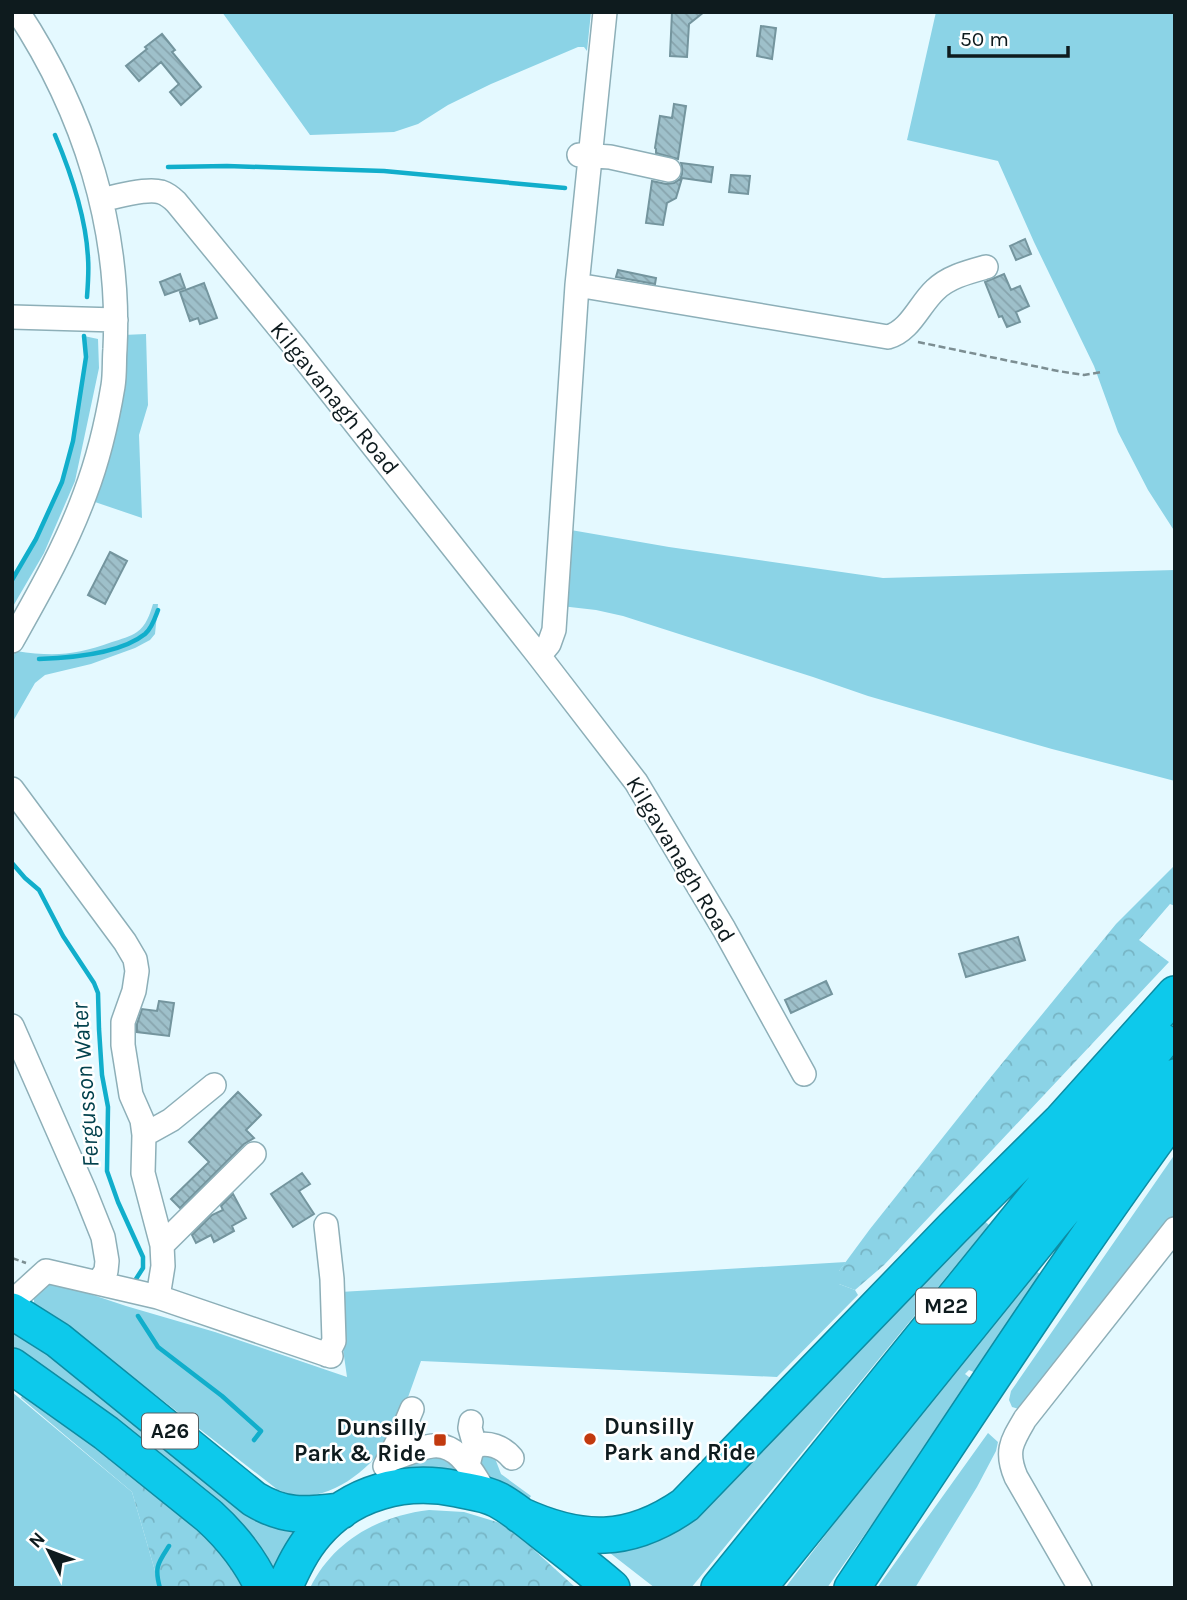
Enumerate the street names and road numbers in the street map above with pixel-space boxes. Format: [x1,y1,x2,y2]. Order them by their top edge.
street label: Kilgavanagh Road [265,316,405,480]
street label: Kilgavanagh Road [620,771,741,947]
road number: M22 [916,1288,976,1324]
road number: A26 [142,1414,198,1448]

